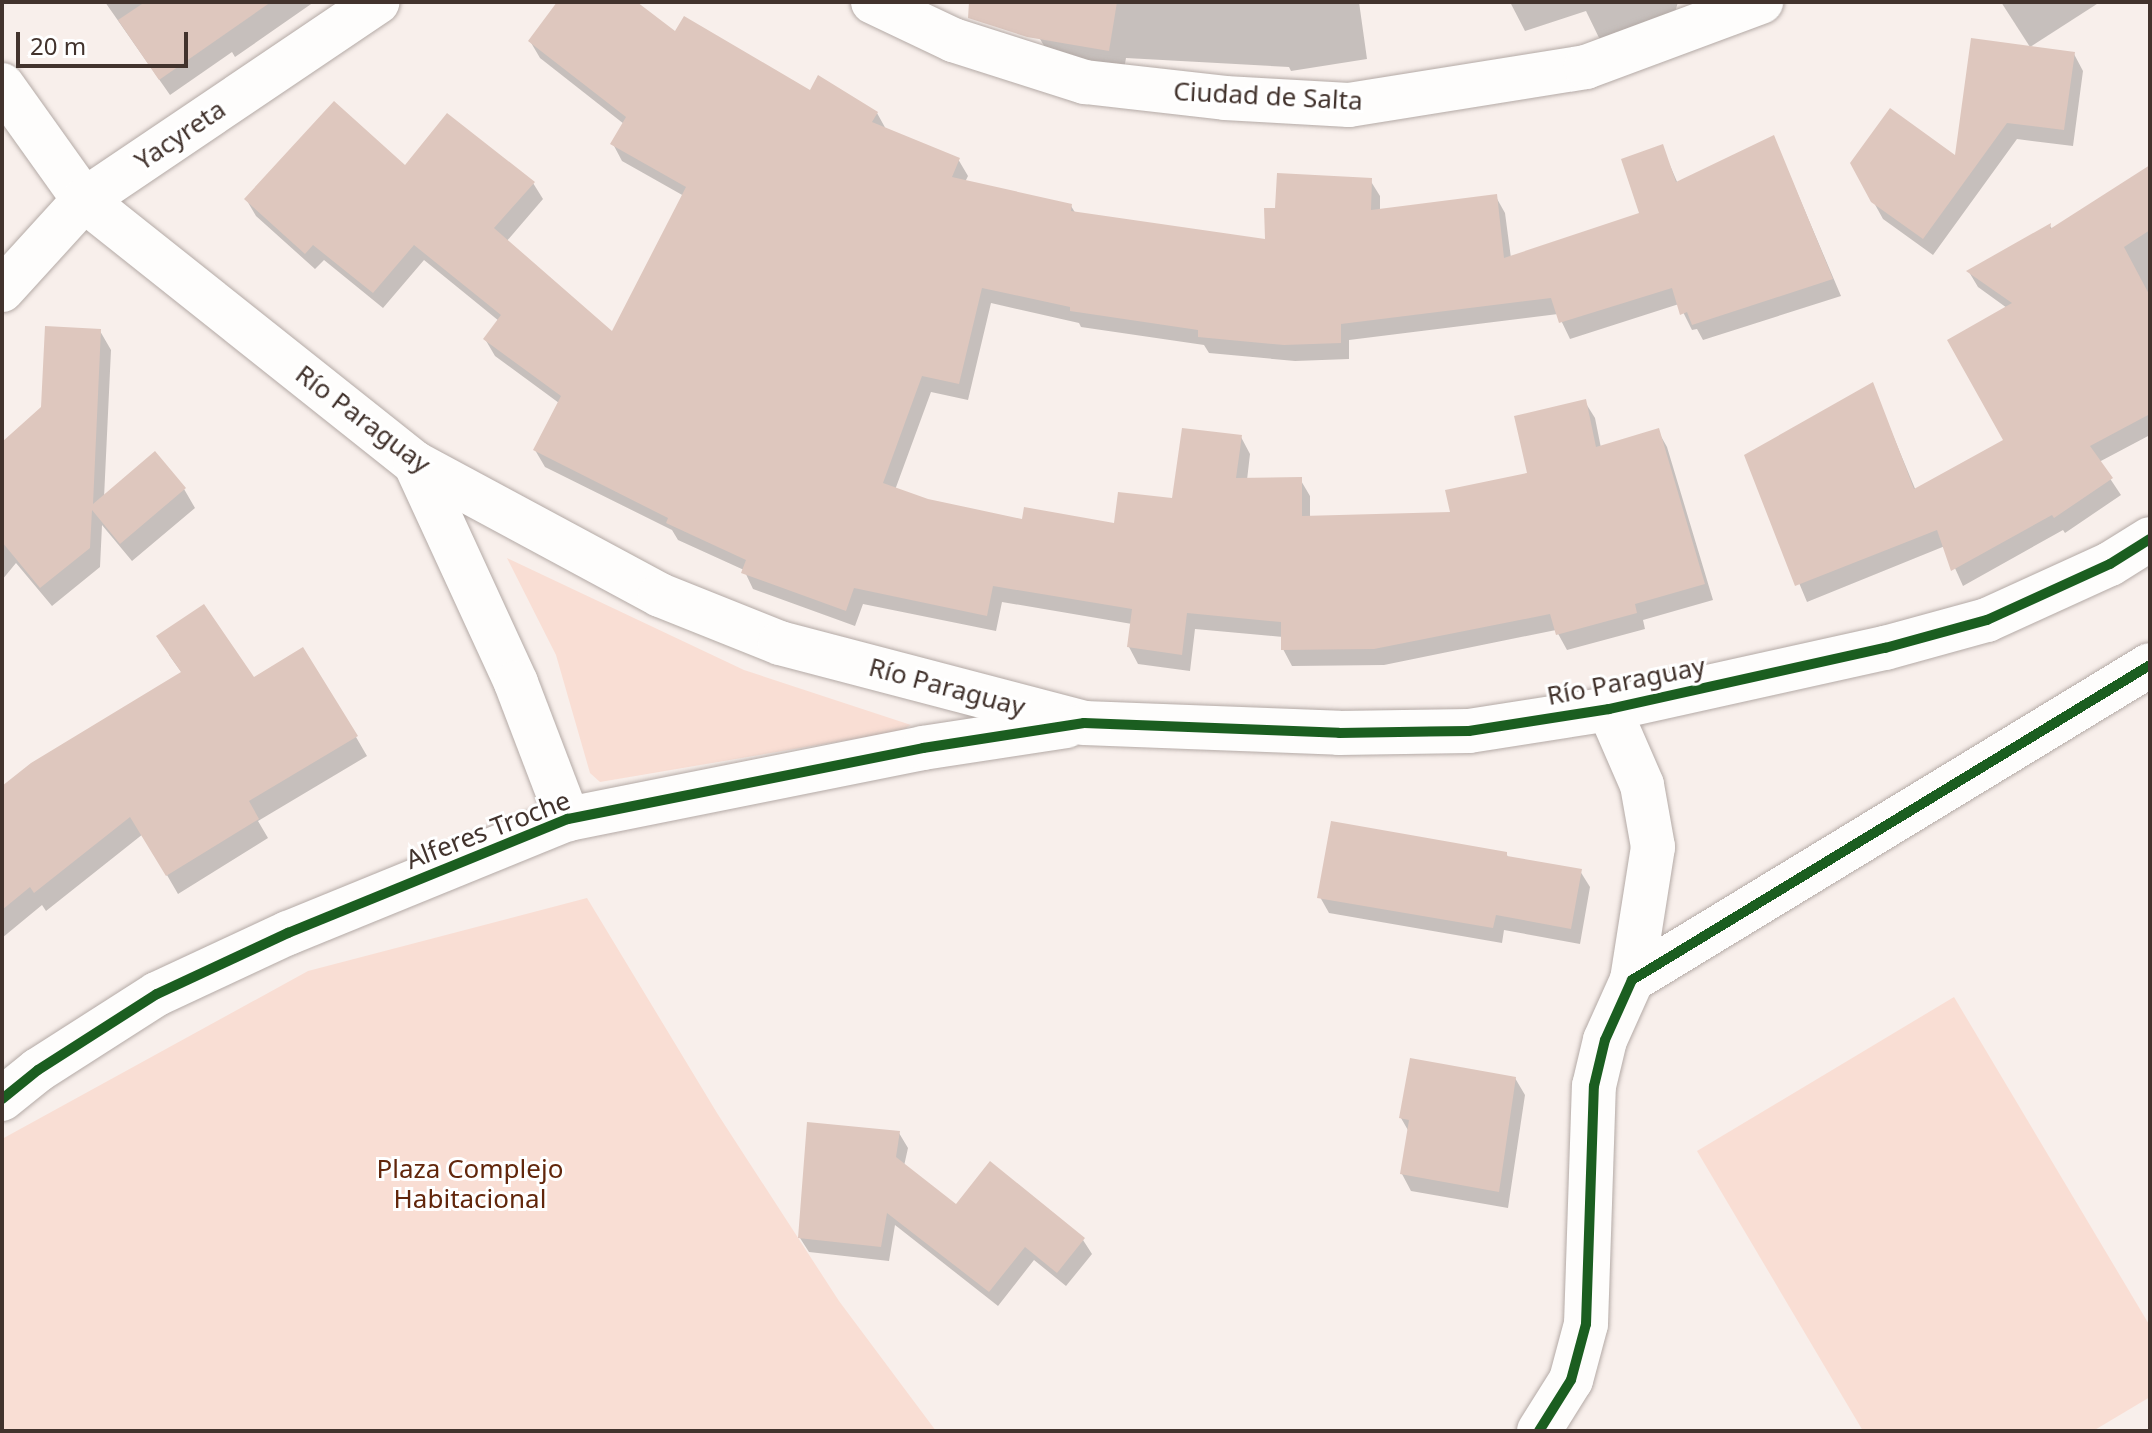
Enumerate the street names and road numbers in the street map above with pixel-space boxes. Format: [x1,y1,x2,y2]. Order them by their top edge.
street label: Ciudad de Salta [1173,75,1363,117]
street label: Yacyreta [129,93,231,177]
street label: Río Paraguay [290,358,436,480]
street label: Río Paraguay [1544,650,1708,712]
street label: Río Paraguay [865,651,1029,723]
street label: Alferes Troche [401,784,575,876]

